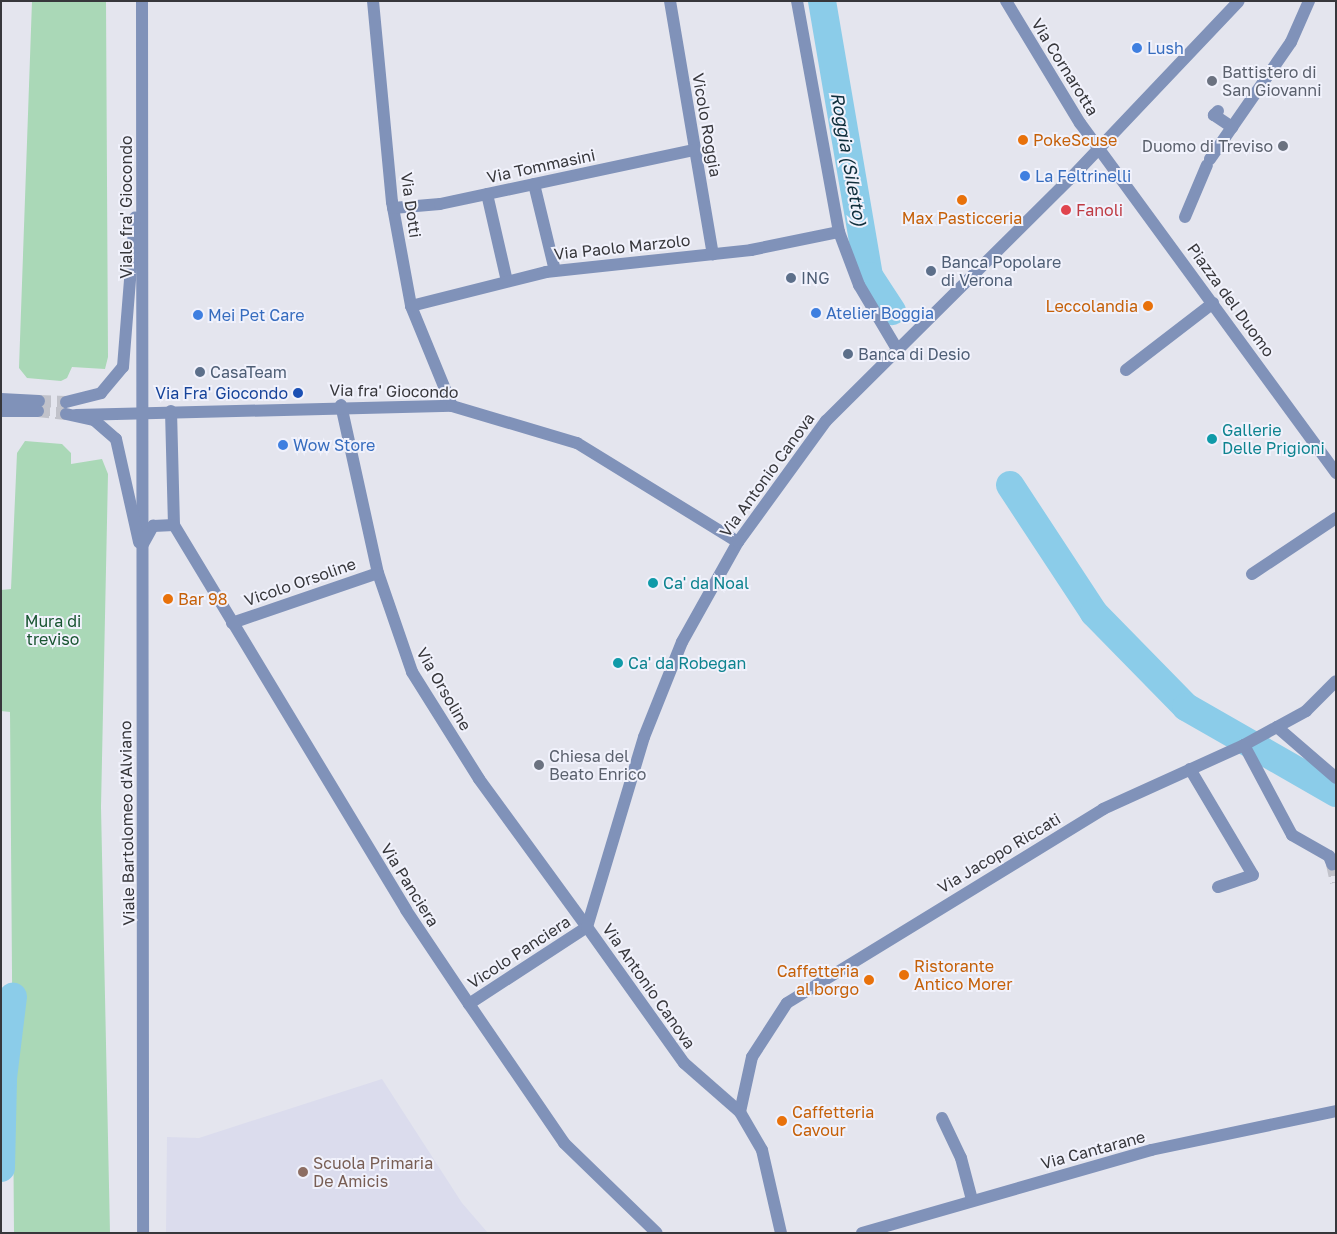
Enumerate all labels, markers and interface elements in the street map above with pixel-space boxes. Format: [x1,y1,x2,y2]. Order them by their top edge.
street label: Via Cornarotta [1027,15,1103,119]
place label: Lush [1147,38,1184,58]
marker: Lush [1131,42,1143,54]
place label: Battistero di San Giovanni [1222,62,1321,100]
street label: Vicolo Roggia [688,72,726,178]
marker: Battistero di San Giovanni [1206,75,1218,87]
water label: Roggia (Siletto) [827,90,871,228]
place label: PokeScuse [1033,130,1117,150]
marker: PokeScuse [1017,134,1029,146]
street label: Viale fra' Giocondo [116,135,136,279]
place label: Duomo di Treviso [1142,136,1273,156]
marker: Duomo di Treviso [1277,140,1289,152]
street label: Via Tommasini [485,145,597,187]
place label: La Feltrinelli [1035,166,1131,186]
marker: La Feltrinelli [1019,170,1031,182]
street label: Via Dotti [397,171,425,239]
marker: Max Pasticceria [956,194,968,206]
place label: Fanoli [1076,200,1123,220]
marker: Fanoli [1060,204,1072,216]
place label: Max Pasticceria [902,208,1022,228]
street label: Via Paolo Marzolo [553,230,691,264]
street label: Piazza del Duomo [1183,239,1279,361]
place label: Banca Popolare di Verona [941,252,1061,290]
marker: Banca Popolare di Verona [925,265,937,277]
place label: ING [801,268,829,288]
marker: ING [785,272,797,284]
place label: Leccolandia [1046,296,1138,316]
marker: Leccolandia [1142,300,1154,312]
place label: Atelier Boggia [826,303,934,323]
place label: Mei Pet Care [208,305,305,325]
marker: Atelier Boggia [810,307,822,319]
marker: Mei Pet Care [192,309,204,321]
place label: Banca di Desio [858,344,970,364]
marker: Banca di Desio [842,348,854,360]
place label: CasaTeam [210,362,287,382]
marker: CasaTeam [194,366,206,378]
street label: Via fra' Giocondo [329,380,459,402]
place label: Via Fra' Giocondo [155,383,288,403]
marker: Via Fra' Giocondo [292,387,304,399]
street label: Via Antonio Canova [716,409,818,541]
place label: Gallerie Delle Prigioni [1222,420,1325,458]
marker: Gallerie Delle Prigioni [1206,433,1218,445]
place label: Wow Store [293,435,375,455]
marker: Wow Store [277,439,289,451]
street label: Vicolo Orsoline [242,554,358,610]
place label: Ca' da Noal [663,573,749,593]
marker: Ca' da Noal [647,577,659,589]
place label: Bar 98 [178,589,227,609]
marker: Bar 98 [162,593,174,605]
park label: Mura di treviso [25,611,81,649]
street label: Via Orsoline [413,644,475,734]
place label: Ca' da Robegan [628,653,746,673]
marker: Ca' da Robegan [612,657,624,669]
street label: Viale Bartolomeo d'Alviano [116,720,138,926]
place label: Chiesa del Beato Enrico [549,746,646,784]
marker: Chiesa del Beato Enrico [533,759,545,771]
street label: Via Jacopo Riccati [934,809,1064,897]
street label: Via Panciera [377,840,443,930]
street label: Vicolo Panciera [464,912,574,992]
street label: Via Antonio Canova [598,920,700,1052]
place label: Ristorante Antico Morer [914,956,1012,994]
place label: Caffetteria al borgo [777,961,859,999]
marker: Ristorante Antico Morer [898,969,910,981]
marker: Caffetteria al borgo [863,974,875,986]
place label: Caffetteria Cavour [792,1102,874,1140]
marker: Caffetteria Cavour [776,1115,788,1127]
street label: Via Cantarane [1039,1127,1147,1173]
place label: Scuola Primaria De Amicis [313,1153,433,1191]
marker: Scuola Primaria De Amicis [297,1166,309,1178]

